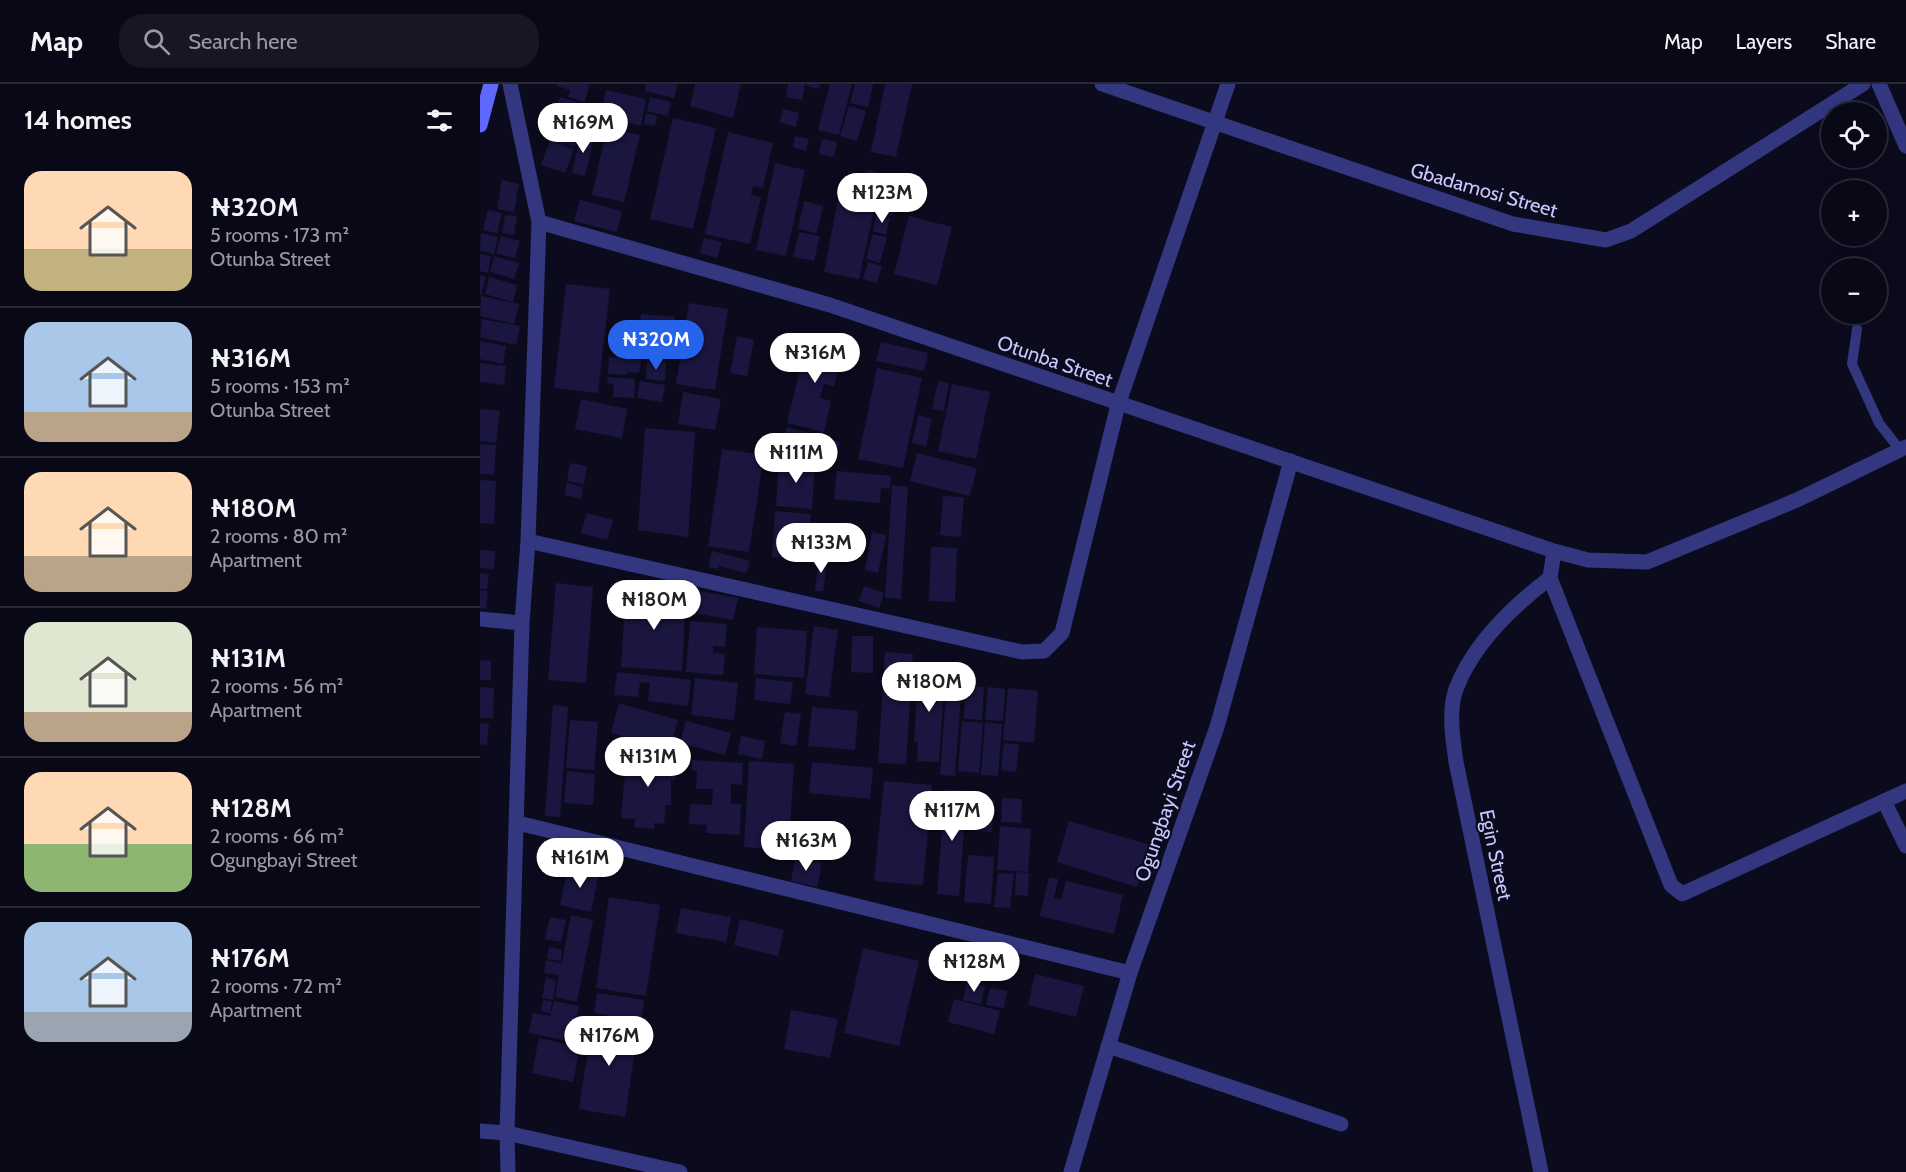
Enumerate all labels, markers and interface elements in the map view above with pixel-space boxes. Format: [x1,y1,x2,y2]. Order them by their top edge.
search box [119,14,539,68]
text: Map [30,24,83,58]
icon: search [140,25,173,58]
text: Search here [188,28,297,55]
text: Map [1664,29,1703,54]
text: Layers [1736,29,1792,54]
text: Share [1825,29,1876,54]
map controls [1821,102,1887,324]
button: locate [1821,102,1887,168]
pin: ₦169M [541,103,625,154]
text: 14 homes [24,104,132,136]
icon: filters [423,104,456,137]
text: ₦169M [552,110,614,134]
street label: Gbadamosi Street [1408,158,1560,223]
pin: ₦123M [840,173,924,224]
text: ₦123M [851,180,913,204]
button: + [1821,180,1887,246]
text: ₦320M [210,191,299,223]
icon: home [72,195,144,267]
text: 5 rooms · 173 m² [210,223,349,247]
text: Otunba Street [210,247,330,271]
button: − [1821,258,1887,324]
pin: ₦320M [614,320,698,371]
text: ₦320M [622,327,690,351]
street label: Otunba Street [994,330,1116,392]
pin: ₦316M [773,333,857,384]
text: ₦316M [784,340,846,364]
text: ₦316M [210,342,291,374]
icon: home [72,346,144,418]
text: 5 rooms · 153 m² [210,374,350,398]
text: Otunba Street [210,398,330,422]
pin: ₦111M [754,433,838,484]
text: ₦111M [769,440,823,464]
text: ₦180M [210,492,296,524]
icon: home [72,496,144,568]
pin: ₦133M [779,523,863,574]
text: 2 rooms · 80 m² [210,524,347,548]
text: ₦133M [790,530,852,554]
text: Apartment [210,548,302,572]
pin: ₦180M [612,580,696,631]
text: ₦180M [621,587,687,611]
text: ₦131M [210,642,286,674]
icon: home [72,646,144,718]
pin: ₦180M [887,662,971,713]
text: ₦180M [896,669,962,693]
text: 2 rooms · 56 m² [210,674,343,698]
text: Apartment [210,698,302,722]
pin: ₦131M [606,737,690,788]
street label: Ogungbayi Street [1130,737,1200,885]
text: ₦131M [619,744,677,768]
pin: ₦117M [910,791,994,842]
text: ₦128M [210,792,292,824]
icon: home [72,796,144,868]
text: ₦117M [923,798,981,822]
street label: Egin Street [1475,807,1517,903]
pin: ₦163M [764,821,848,872]
text: 2 rooms · 66 m² [210,824,344,848]
text: ₦163M [775,828,837,852]
pin: ₦161M [538,838,622,889]
text: ₦161M [551,845,609,869]
text: Ogungbayi Street [210,848,357,872]
text: ₦176M [210,942,290,974]
pin: ₦128M [932,942,1016,993]
icon: home [72,946,144,1018]
text: ₦128M [943,949,1005,973]
text: 2 rooms · 72 m² [210,974,342,998]
text: Apartment [210,998,302,1022]
pin: ₦176M [567,1016,651,1067]
text: ₦176M [578,1023,640,1047]

